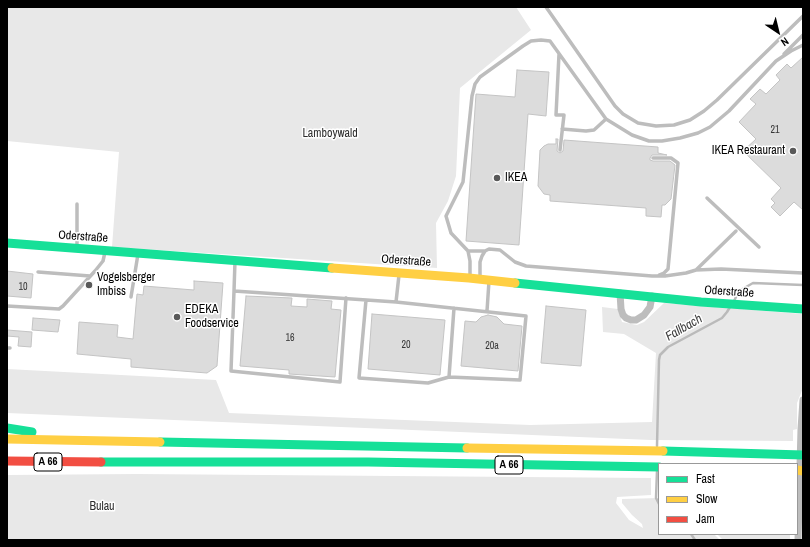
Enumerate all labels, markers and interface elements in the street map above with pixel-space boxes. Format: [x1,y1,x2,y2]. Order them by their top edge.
north arrow [758,12,798,52]
text: N [778,34,792,49]
house number: 21 [770,124,780,136]
park label: Lamboywald [302,127,358,141]
place label: IKEA Restaurant [712,144,785,158]
marker: IKEA Restaurant [788,146,798,156]
place label: IKEA [505,171,527,185]
marker: IKEA [492,173,502,183]
street label: Oderstraße [58,228,108,246]
street label: Oderstraße [381,252,431,270]
place label: Vogelsberger Imbiss [97,271,155,299]
marker: Vogelsberger Imbiss [84,280,94,290]
house number: 10 [18,281,28,293]
street label: Oderstraße [704,283,754,301]
place label: EDEKA Foodservice [185,303,239,331]
water label: Fallbach [663,311,705,345]
marker: EDEKA Foodservice [172,312,182,322]
house number: 16 [285,332,295,344]
house number: 20 [401,339,411,351]
house number: 20a [485,340,499,352]
road number: A 66 [34,453,62,471]
road number: A 66 [495,456,523,474]
legend [658,463,798,535]
text: Fast [696,471,715,487]
text: Slow [696,491,717,507]
park label: Bulau [89,500,115,514]
text: Jam [696,511,715,527]

